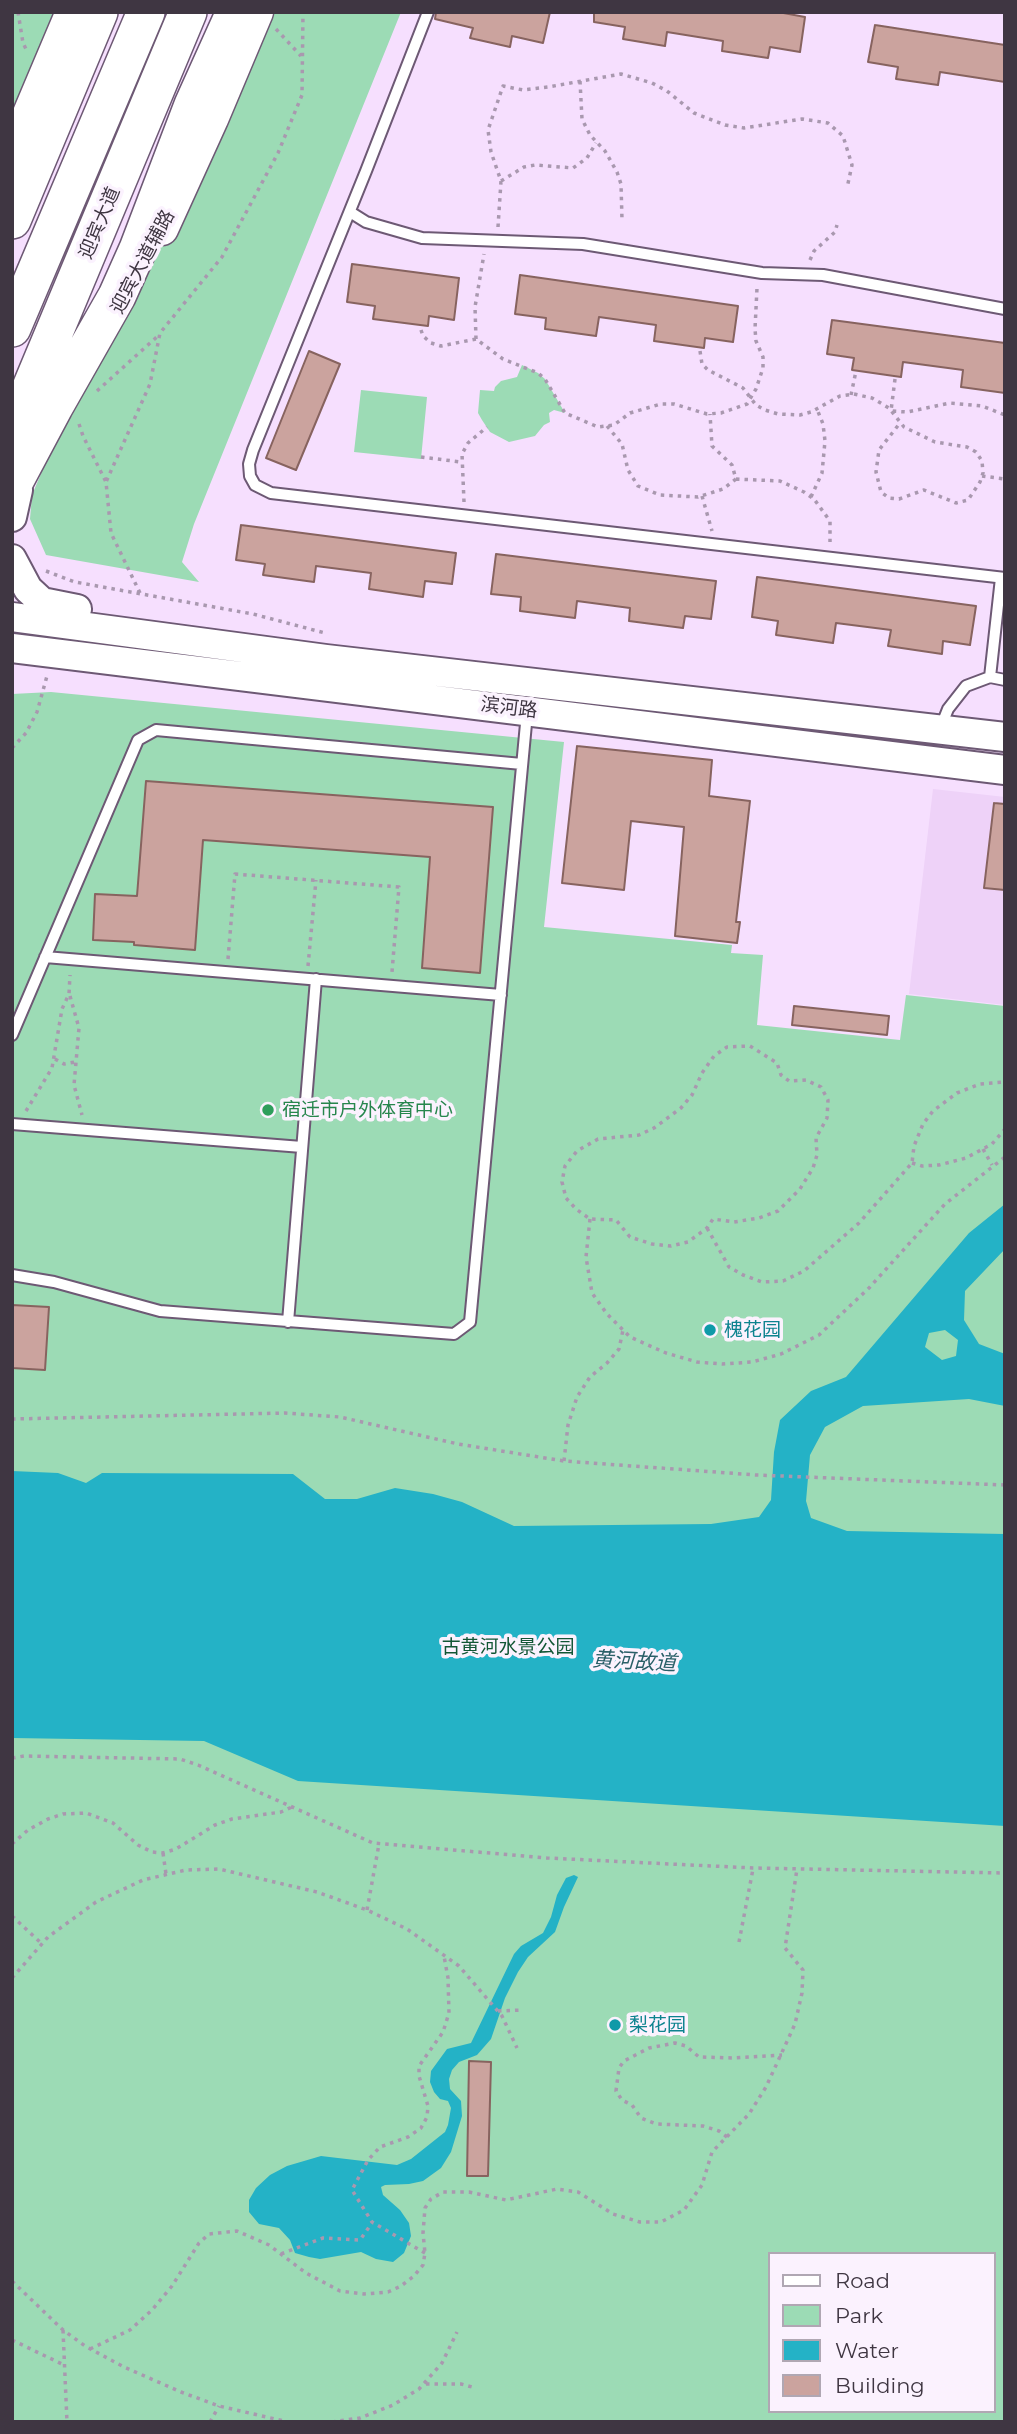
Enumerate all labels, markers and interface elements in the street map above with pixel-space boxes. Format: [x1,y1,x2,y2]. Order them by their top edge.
street label: 迎宾大道 [75,184,125,262]
street label: 迎宾大道辅路 [106,206,180,318]
street label: 滨河路 [479,693,539,723]
place label: 宿迁市户外体育中心 [282,1099,453,1121]
marker: 宿迁市户外体育中心 [260,1102,276,1118]
place label: 槐花园 [724,1319,781,1341]
marker: 槐花园 [702,1322,718,1338]
park label: 古黄河水景公园 [442,1636,574,1658]
water label: 黄河故道 [591,1647,677,1677]
place label: 梨花园 [629,2014,686,2036]
marker: 梨花园 [607,2017,623,2033]
legend [768,2252,996,2413]
text: Road [835,2268,890,2293]
text: Park [835,2303,883,2328]
text: Water [835,2338,899,2363]
text: Building [835,2373,925,2398]

